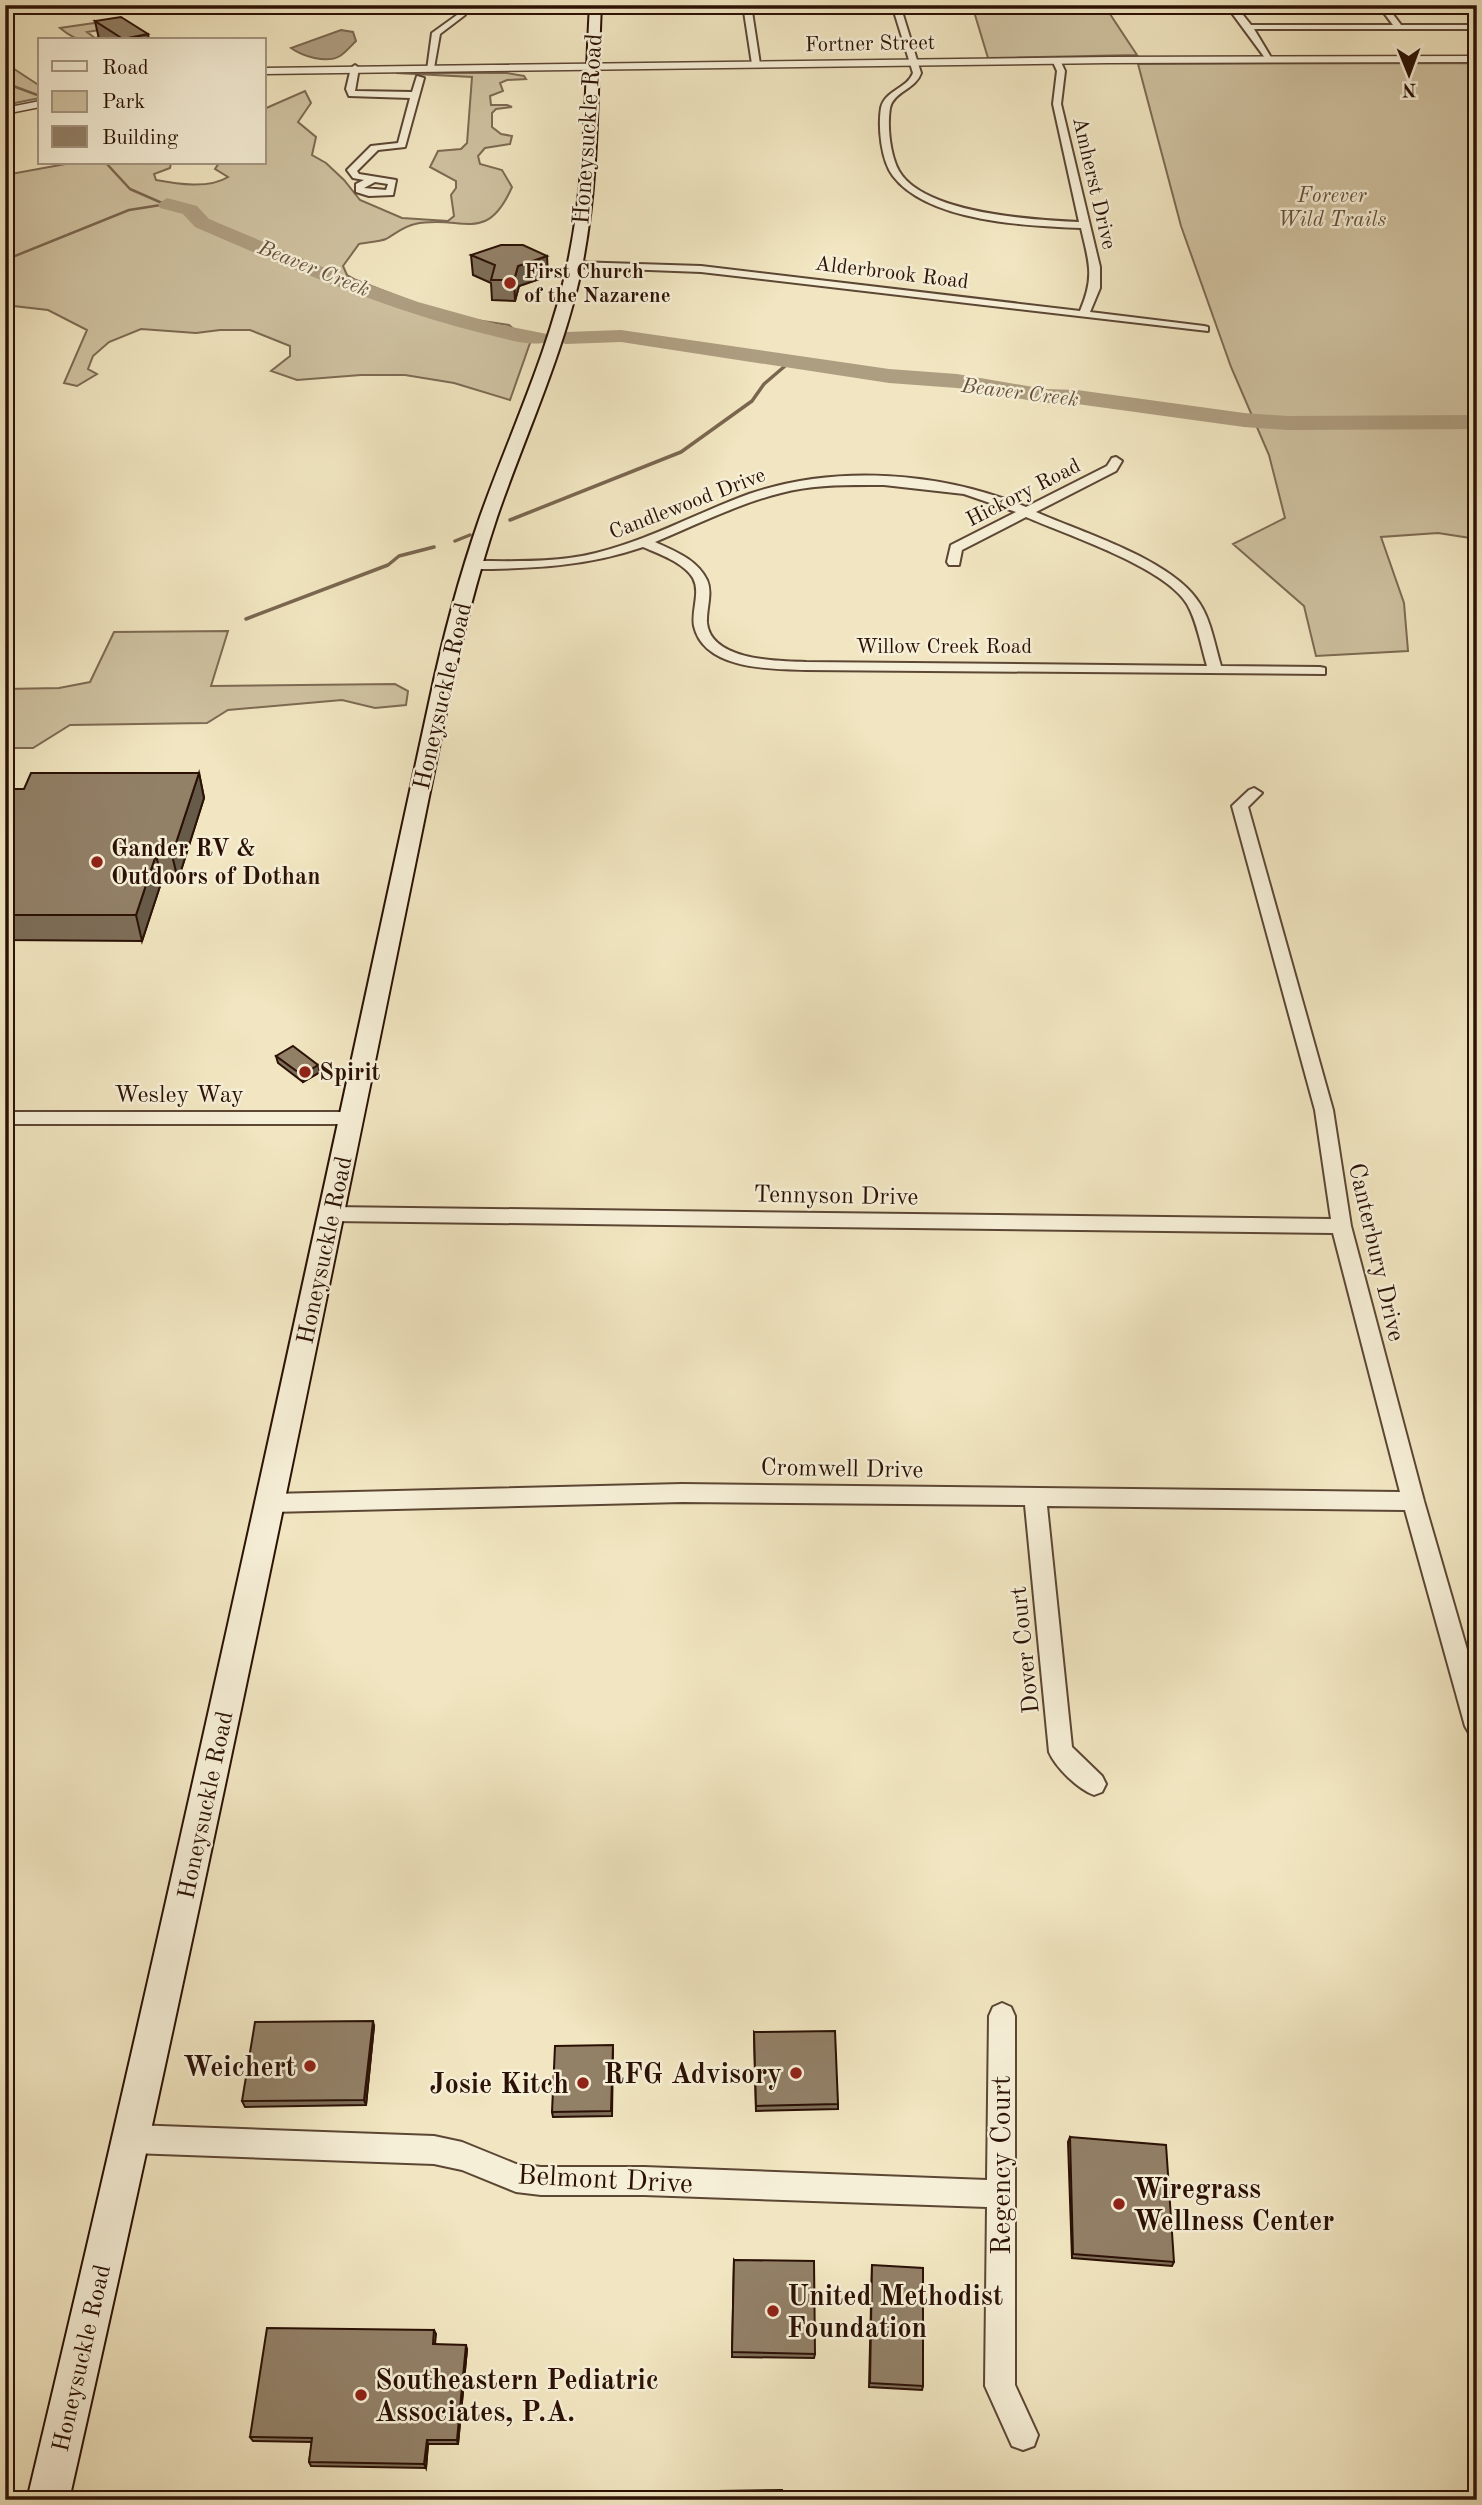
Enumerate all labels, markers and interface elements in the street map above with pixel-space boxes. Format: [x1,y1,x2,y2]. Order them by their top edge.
street label: Honeysuckle Road [570,33,608,225]
street label: Fortner Street [805,33,935,56]
legend [38,38,266,164]
north arrow [1374,38,1444,108]
text: Road [102,58,149,79]
text: N [1401,79,1417,98]
text: Park [102,92,145,113]
street label: Amherst Drive [1068,115,1119,252]
text: Building [102,128,179,149]
park label: Forever Wild Trails [1278,186,1387,231]
water label: Beaver Creek [254,237,372,301]
street label: Alderbrook Road [814,254,970,293]
place label: First Church of the Nazarene [524,262,671,307]
marker: First Church of the Nazarene [502,275,518,291]
water label: Beaver Creek [959,376,1080,411]
street label: Hickory Road [963,456,1084,531]
street label: Candlewood Drive [607,465,769,544]
street label: Honeysuckle Road [411,600,477,792]
street label: Willow Creek Road [856,637,1032,658]
place label: Gander RV & Outdoors of Dothan [111,838,320,890]
marker: Gander RV & Outdoors of Dothan [89,854,105,870]
place label: Spirit [319,1062,381,1086]
marker: Spirit [297,1064,313,1080]
street label: Wesley Way [114,1084,244,1108]
street label: Honeysuckle Road [294,1154,358,1347]
street label: Canterbury Drive [1343,1161,1407,1344]
street label: Tennyson Drive [753,1184,919,1210]
street label: Cromwell Drive [760,1457,924,1483]
street label: Dover Court [1007,1585,1045,1715]
street label: Honeysuckle Road [175,1709,239,1902]
place label: Weichert [183,2055,296,2083]
marker: Weichert [302,2058,318,2074]
place label: RFG Advisory [604,2062,782,2090]
marker: RFG Advisory [788,2065,804,2081]
place label: Josie Kitch [430,2072,569,2100]
marker: Josie Kitch [575,2075,591,2091]
street label: Regency Court [989,2075,1017,2255]
street label: Belmont Drive [516,2162,693,2200]
place label: Wiregrass Wellness Center [1133,2177,1334,2237]
marker: Wiregrass Wellness Center [1111,2196,1127,2212]
street label: Honeysuckle Road [50,2262,116,2454]
place label: United Methodist Foundation [787,2284,1003,2344]
marker: United Methodist Foundation [765,2303,781,2319]
place label: Southeastern Pediatric Associates, P.A. [375,2368,659,2428]
marker: Southeastern Pediatric Associates, P.A. [353,2387,369,2403]

